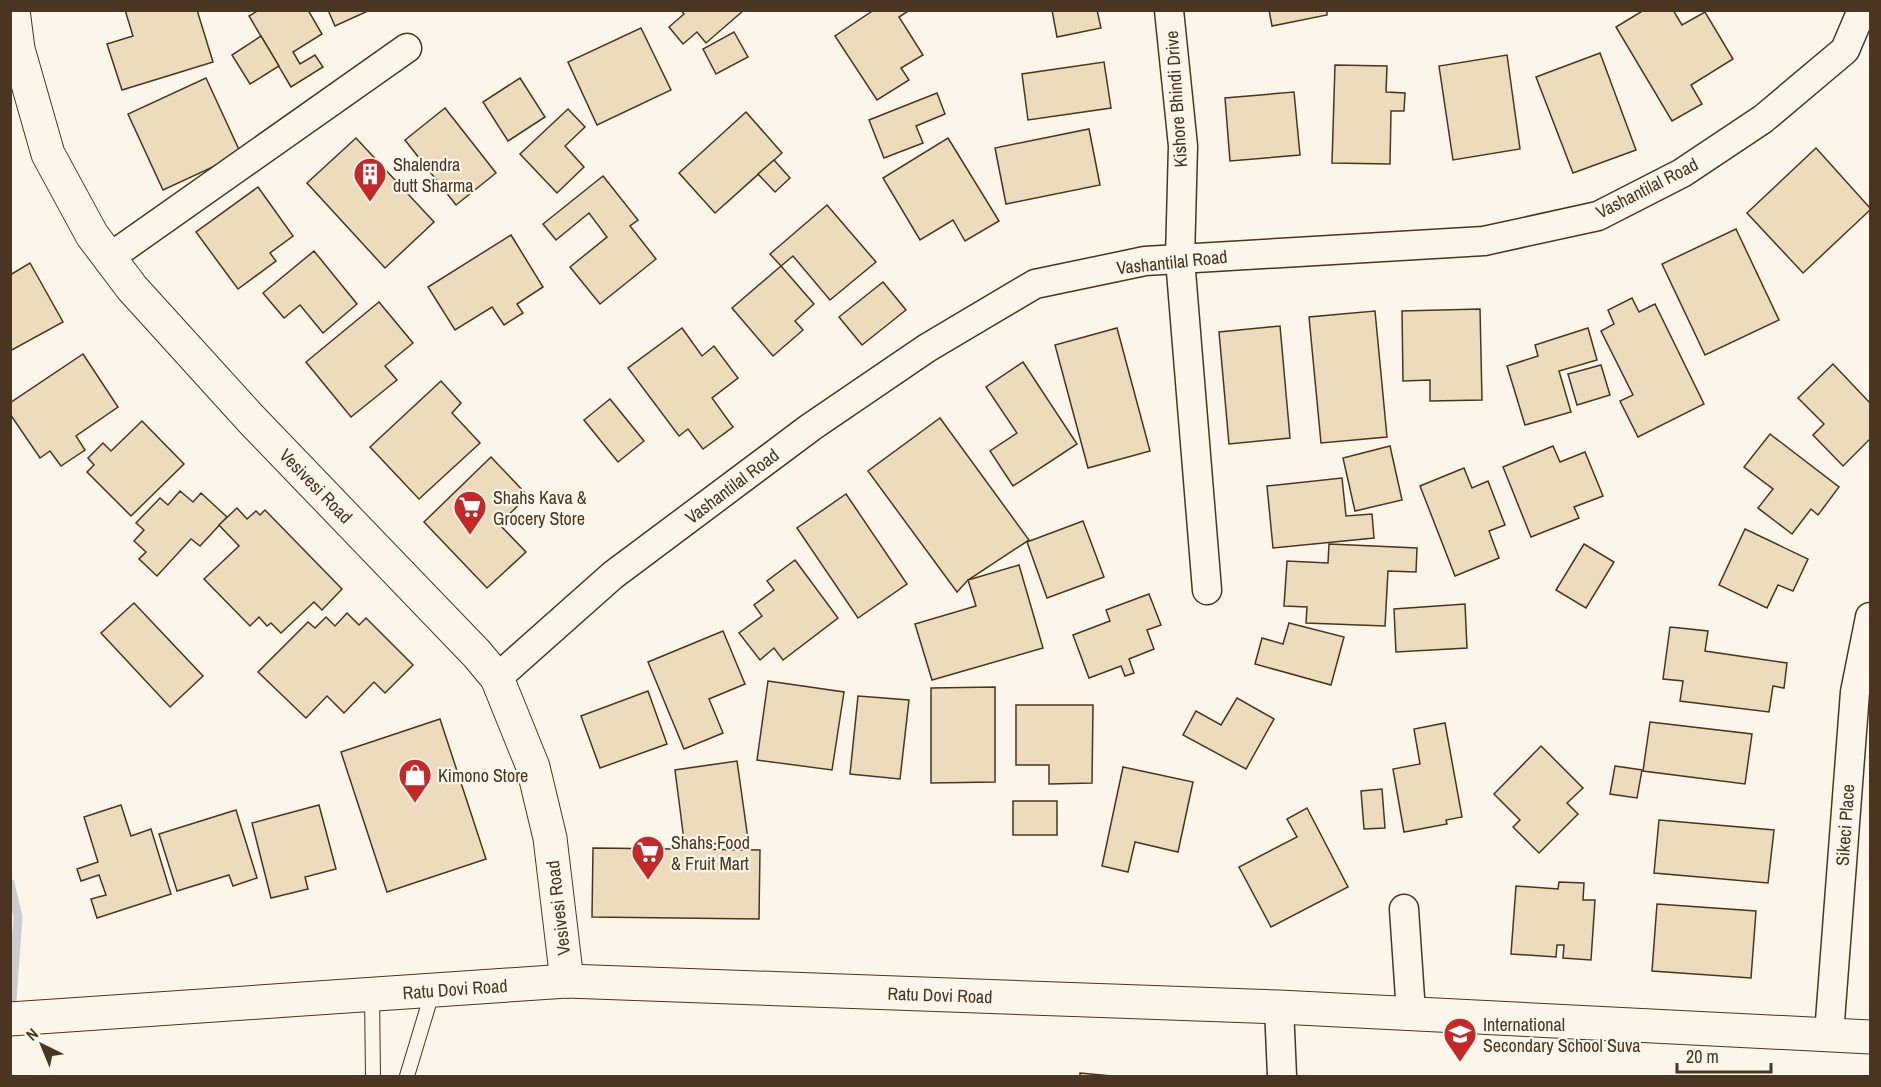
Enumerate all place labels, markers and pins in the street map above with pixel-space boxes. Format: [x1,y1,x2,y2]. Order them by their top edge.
place label: Shalendra dutt Sharma [393,152,473,198]
building icon: Shalendra dutt Sharma [352,156,388,203]
place label: Shahs Kava & Grocery Store [493,485,587,531]
supermarket icon: Shahs Kava & Grocery Store [452,489,488,536]
shop icon: Kimono Store [397,757,433,804]
place label: Kimono Store [438,763,528,788]
place label: Shahs Food & Fruit Mart [671,830,750,876]
supermarket icon: Shahs Food & Fruit Mart [630,834,666,881]
place label: International Secondary School Suva [1483,1012,1641,1058]
school or university icon: International Secondary School Suva [1442,1016,1478,1063]

